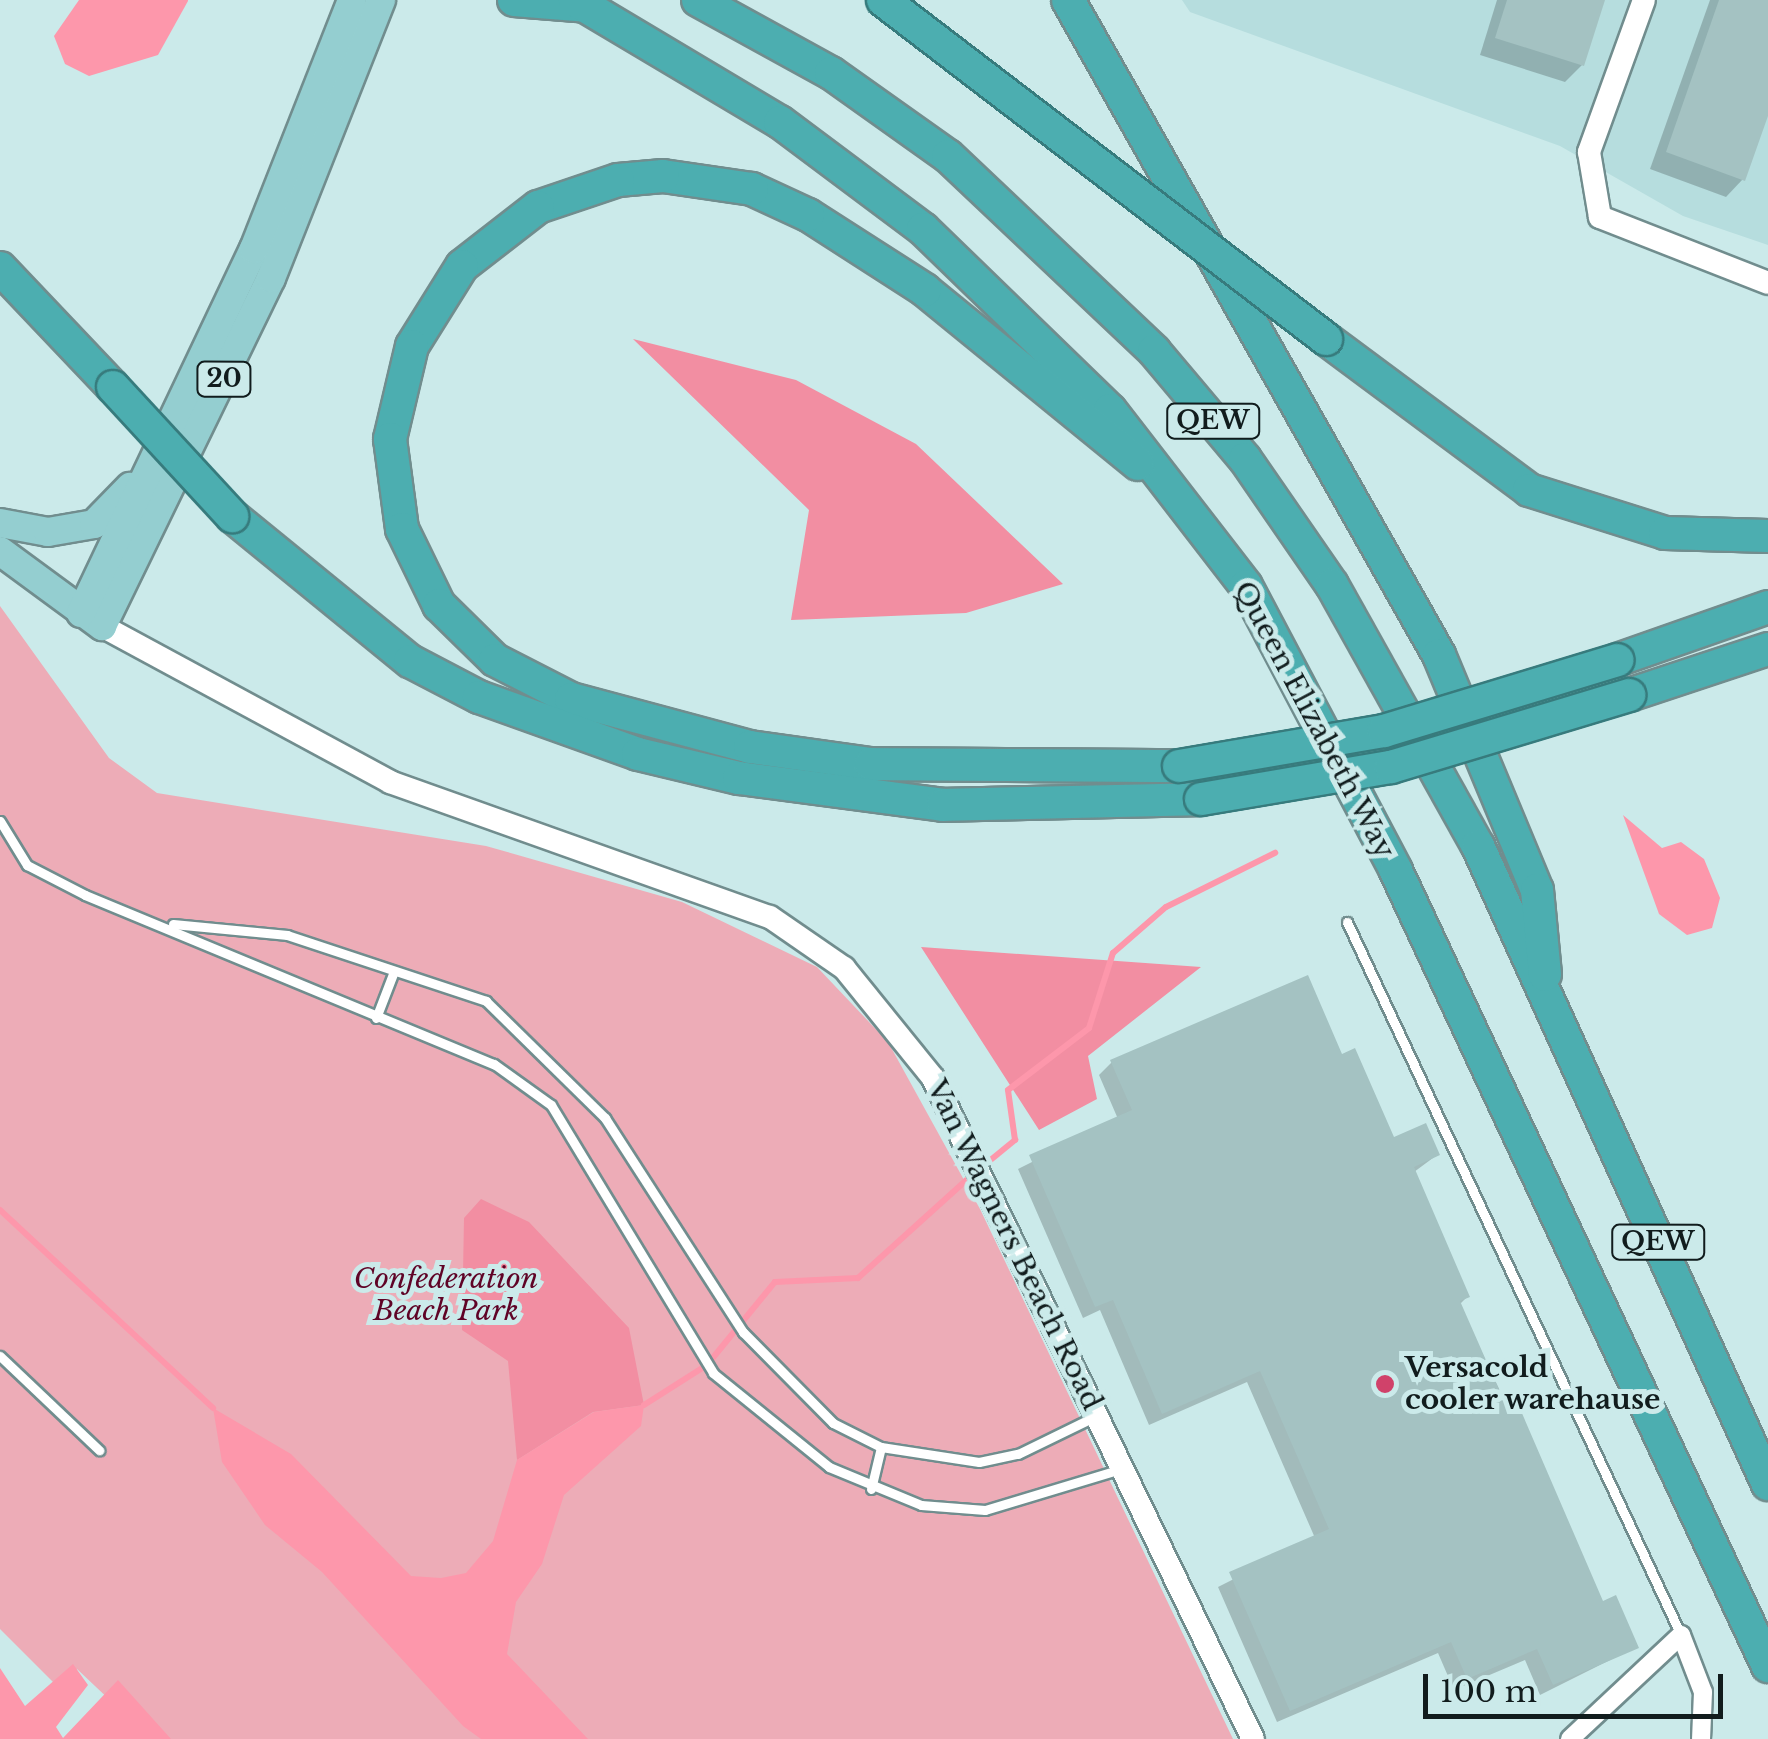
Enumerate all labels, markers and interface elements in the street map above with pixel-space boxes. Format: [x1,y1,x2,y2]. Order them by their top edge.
road number: 20 [194,359,254,399]
road number: QEW [1166,401,1260,441]
street label: Queen Elizabeth Way [1226,575,1402,865]
street label: Van Wagners Beach Road [919,1074,1109,1416]
road number: QEW [1610,1222,1706,1262]
park label: Confederation Beach Park [354,1262,538,1328]
place label: Versacold cooler warehause [1405,1351,1662,1417]
marker: Versacold cooler warehause [1374,1373,1396,1395]
scale bar [1428,1654,1728,1716]
text: 100 m [1440,1673,1537,1710]

